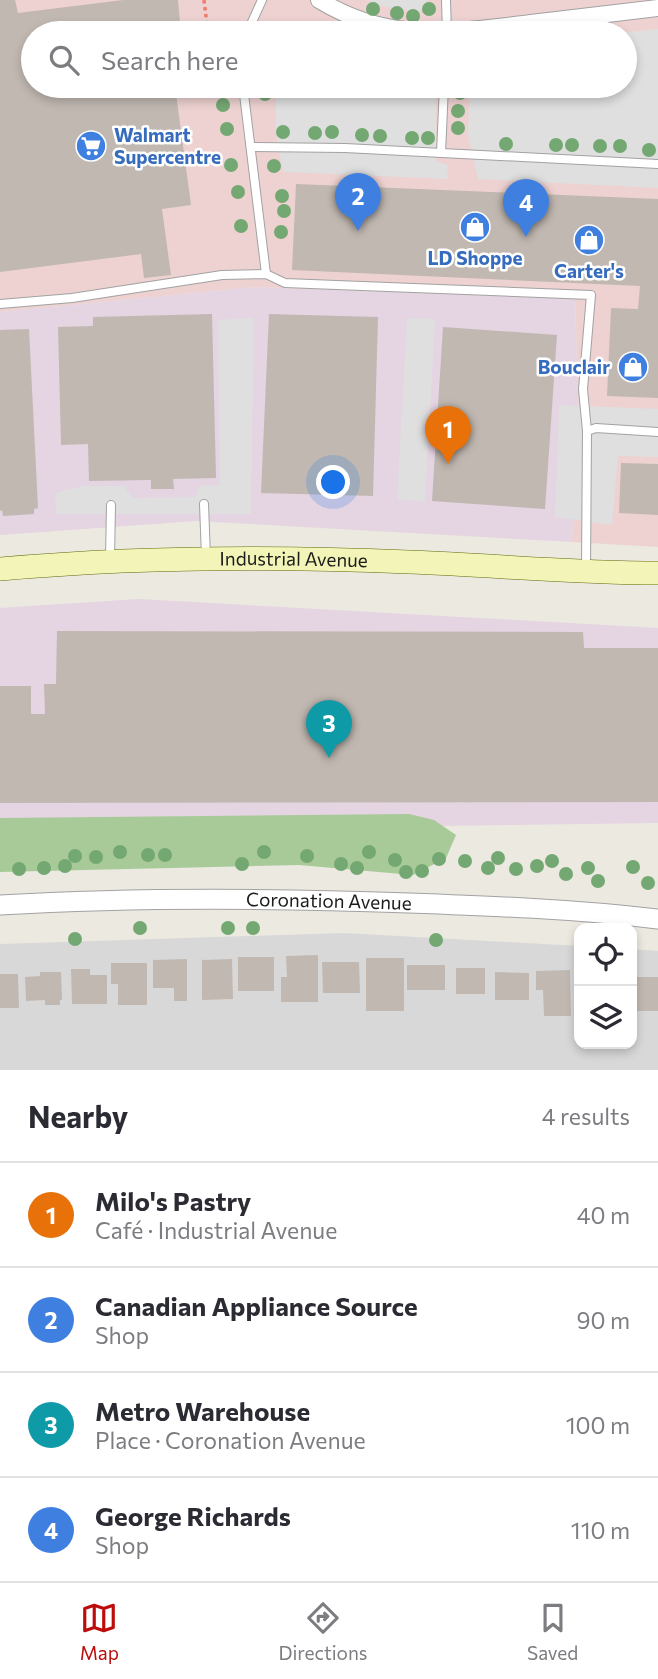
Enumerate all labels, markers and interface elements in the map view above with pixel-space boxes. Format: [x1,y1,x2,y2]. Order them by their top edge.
search box [21,21,637,98]
icon: search [45,41,83,79]
text: Search here [101,44,239,75]
place label: Walmart Supercentre [114,123,221,168]
supermarket icon: Walmart Supercentre [74,129,108,163]
pin: 2 [335,173,381,231]
pin: 4 [503,179,549,237]
shop icon: LD Shoppe [458,210,492,244]
shop icon: Carter's [572,223,606,257]
place label: LD Shoppe [428,246,522,269]
place label: Carter's [554,259,624,282]
shop icon: Bouclair [616,350,650,384]
place label: Bouclair [538,355,610,378]
pin: 1 [425,406,471,464]
your location [316,465,350,499]
street label: Industrial Avenue [219,546,368,571]
pin: 3 [306,700,352,758]
street label: Coronation Avenue [246,887,412,914]
map controls [574,923,637,1049]
button: locate [574,923,637,986]
button: layers [574,986,637,1049]
text: Nearby [28,1097,128,1134]
text: 4 results [542,1102,630,1130]
text: Milo's Pastry [95,1185,251,1216]
text: 1 [46,1201,56,1229]
text: 40 m [577,1201,630,1229]
text: Café · Industrial Avenue [95,1216,337,1244]
text: Canadian Appliance Source [95,1290,418,1321]
text: 2 [44,1306,58,1334]
text: 90 m [577,1306,630,1334]
text: Shop [95,1321,149,1349]
text: Metro Warehouse [95,1395,310,1426]
text: 3 [44,1411,58,1439]
text: 100 m [566,1411,630,1439]
text: Place · Coronation Avenue [95,1426,366,1454]
text: George Richards [95,1500,291,1531]
text: 4 [44,1516,58,1544]
text: 110 m [571,1516,630,1544]
text: Shop [95,1531,149,1559]
tab: Map [80,1599,119,1664]
tab: Directions [278,1599,368,1664]
tab: Saved [527,1599,578,1664]

